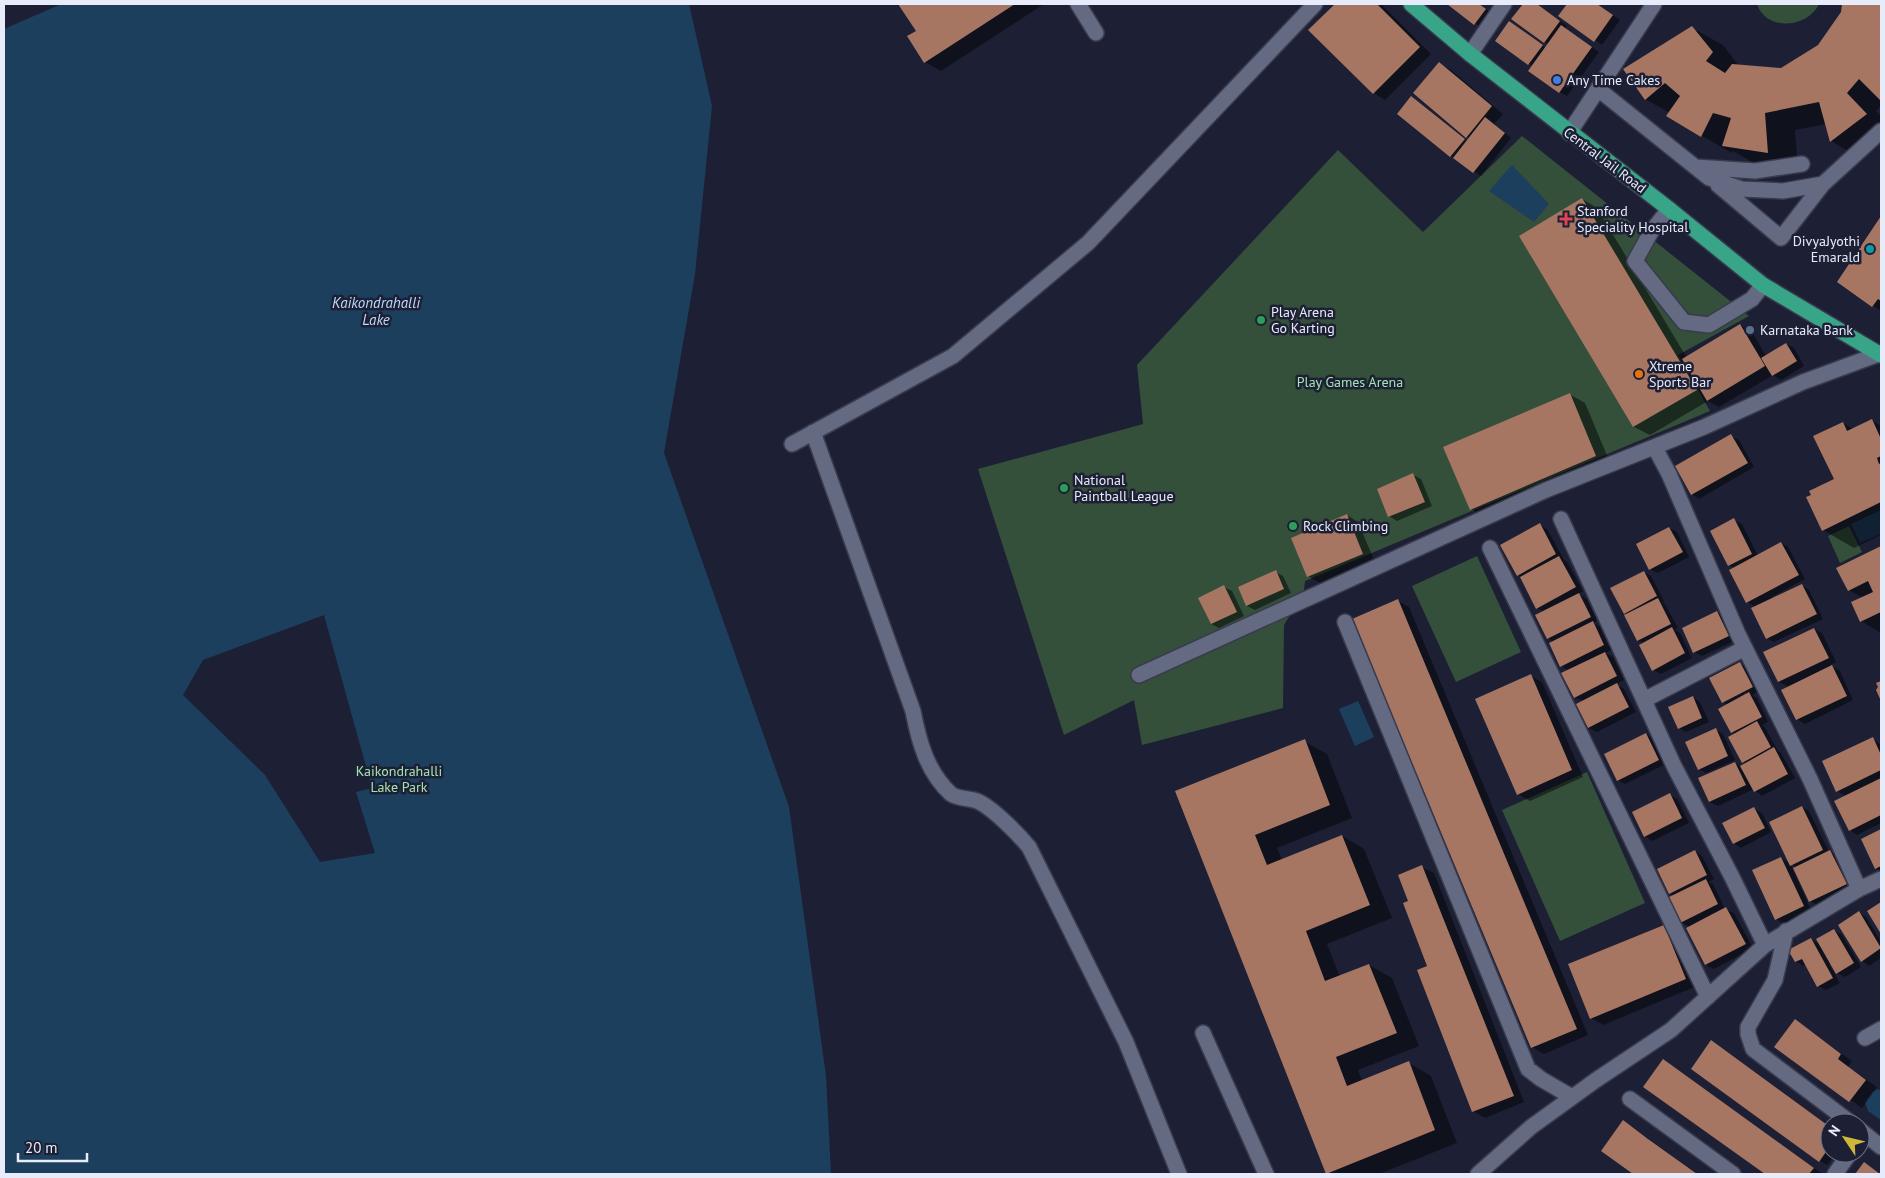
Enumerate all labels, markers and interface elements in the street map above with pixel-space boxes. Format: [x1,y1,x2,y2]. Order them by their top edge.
place label: Any Time Cakes [1567,71,1660,89]
marker: Any Time Cakes [1551,74,1563,86]
street label: Central Jail Road [1560,123,1650,197]
place label: Stanford Speciality Hospital [1577,202,1688,236]
marker: Stanford Speciality Hospital [1559,212,1573,226]
place label: DivyaJyothi Emarald [1793,232,1860,266]
marker: DivyaJyothi Emarald [1864,243,1876,255]
water label: Kaikondrahalli Lake [332,293,421,329]
place label: Play Arena Go Karting [1271,303,1335,337]
marker: Play Arena Go Karting [1255,314,1267,326]
place label: Karnataka Bank [1760,321,1853,339]
marker: Karnataka Bank [1744,324,1756,336]
place label: Xtreme Sports Bar [1649,357,1711,391]
marker: Xtreme Sports Bar [1633,368,1645,380]
park label: Play Games Arena [1297,373,1403,391]
place label: National Paintball League [1074,471,1174,505]
marker: National Paintball League [1058,482,1070,494]
place label: Rock Climbing [1303,517,1388,535]
marker: Rock Climbing [1287,520,1299,532]
park label: Kaikondrahalli Lake Park [356,762,442,796]
north arrow [1820,1113,1870,1163]
text: N [1824,1122,1844,1139]
scale bar [18,1130,86,1162]
text: 20 m [25,1138,58,1157]

